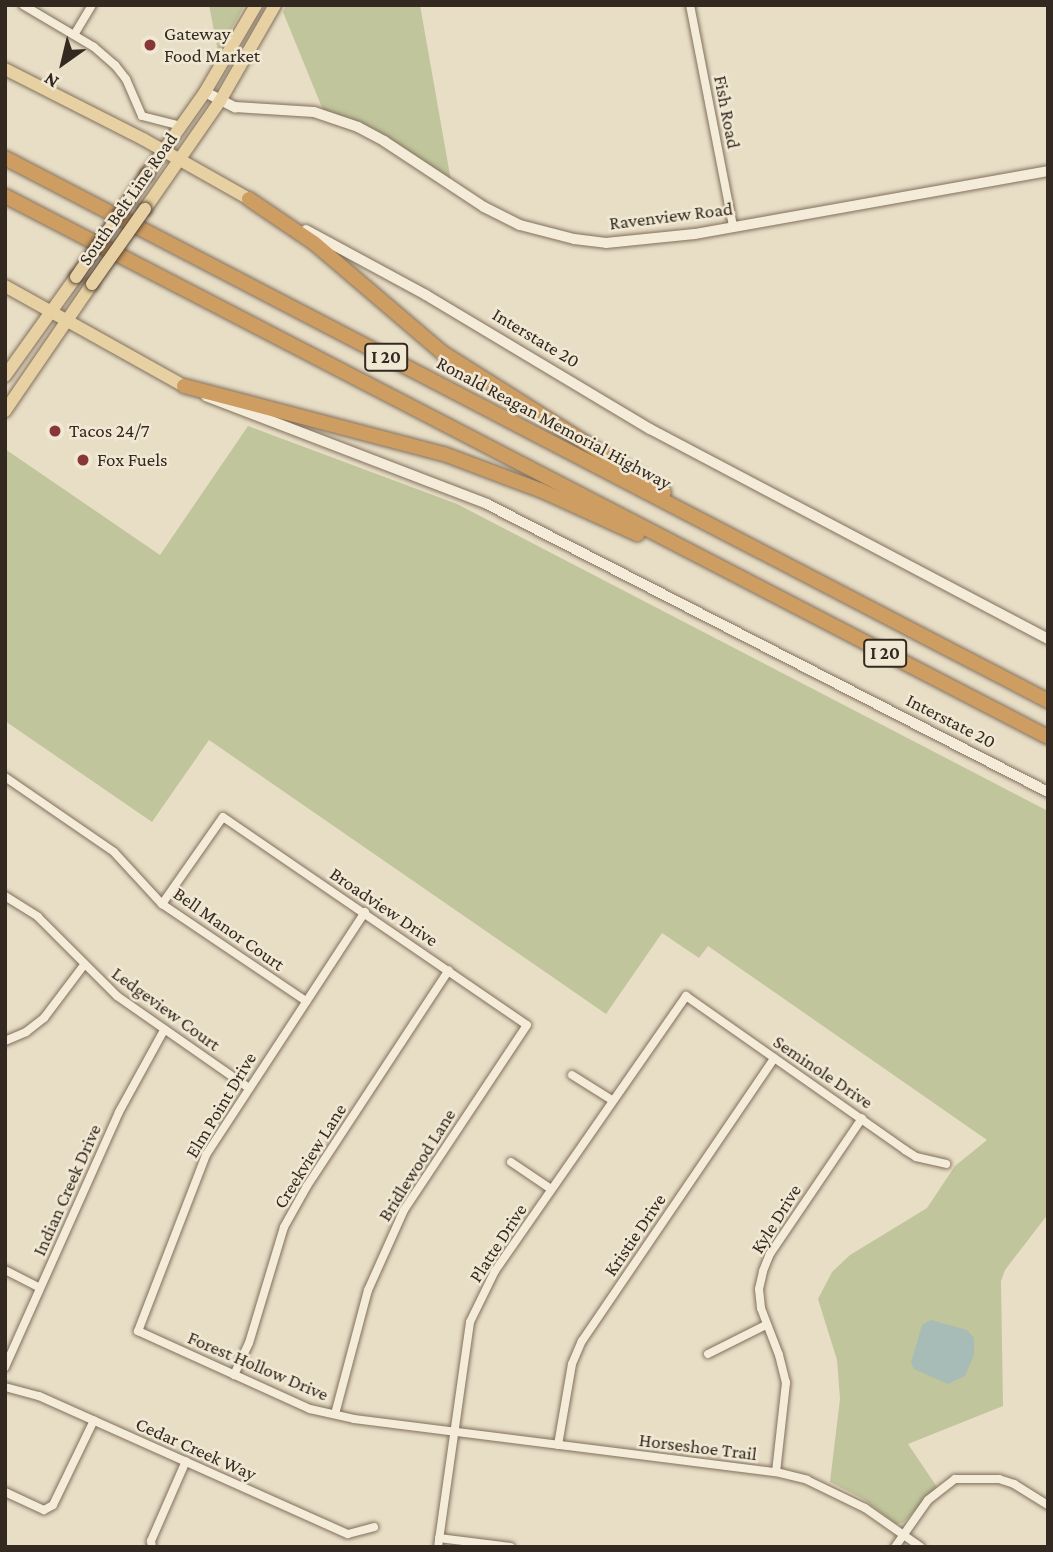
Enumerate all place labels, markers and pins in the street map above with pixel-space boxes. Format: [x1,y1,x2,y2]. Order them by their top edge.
place label: Gateway Food Market [164,23,260,67]
marker: Gateway Food Market [142,37,158,53]
place label: Tacos 24/7 [69,420,149,442]
marker: Tacos 24/7 [47,423,63,439]
place label: Fox Fuels [97,449,168,471]
marker: Fox Fuels [75,452,91,468]

